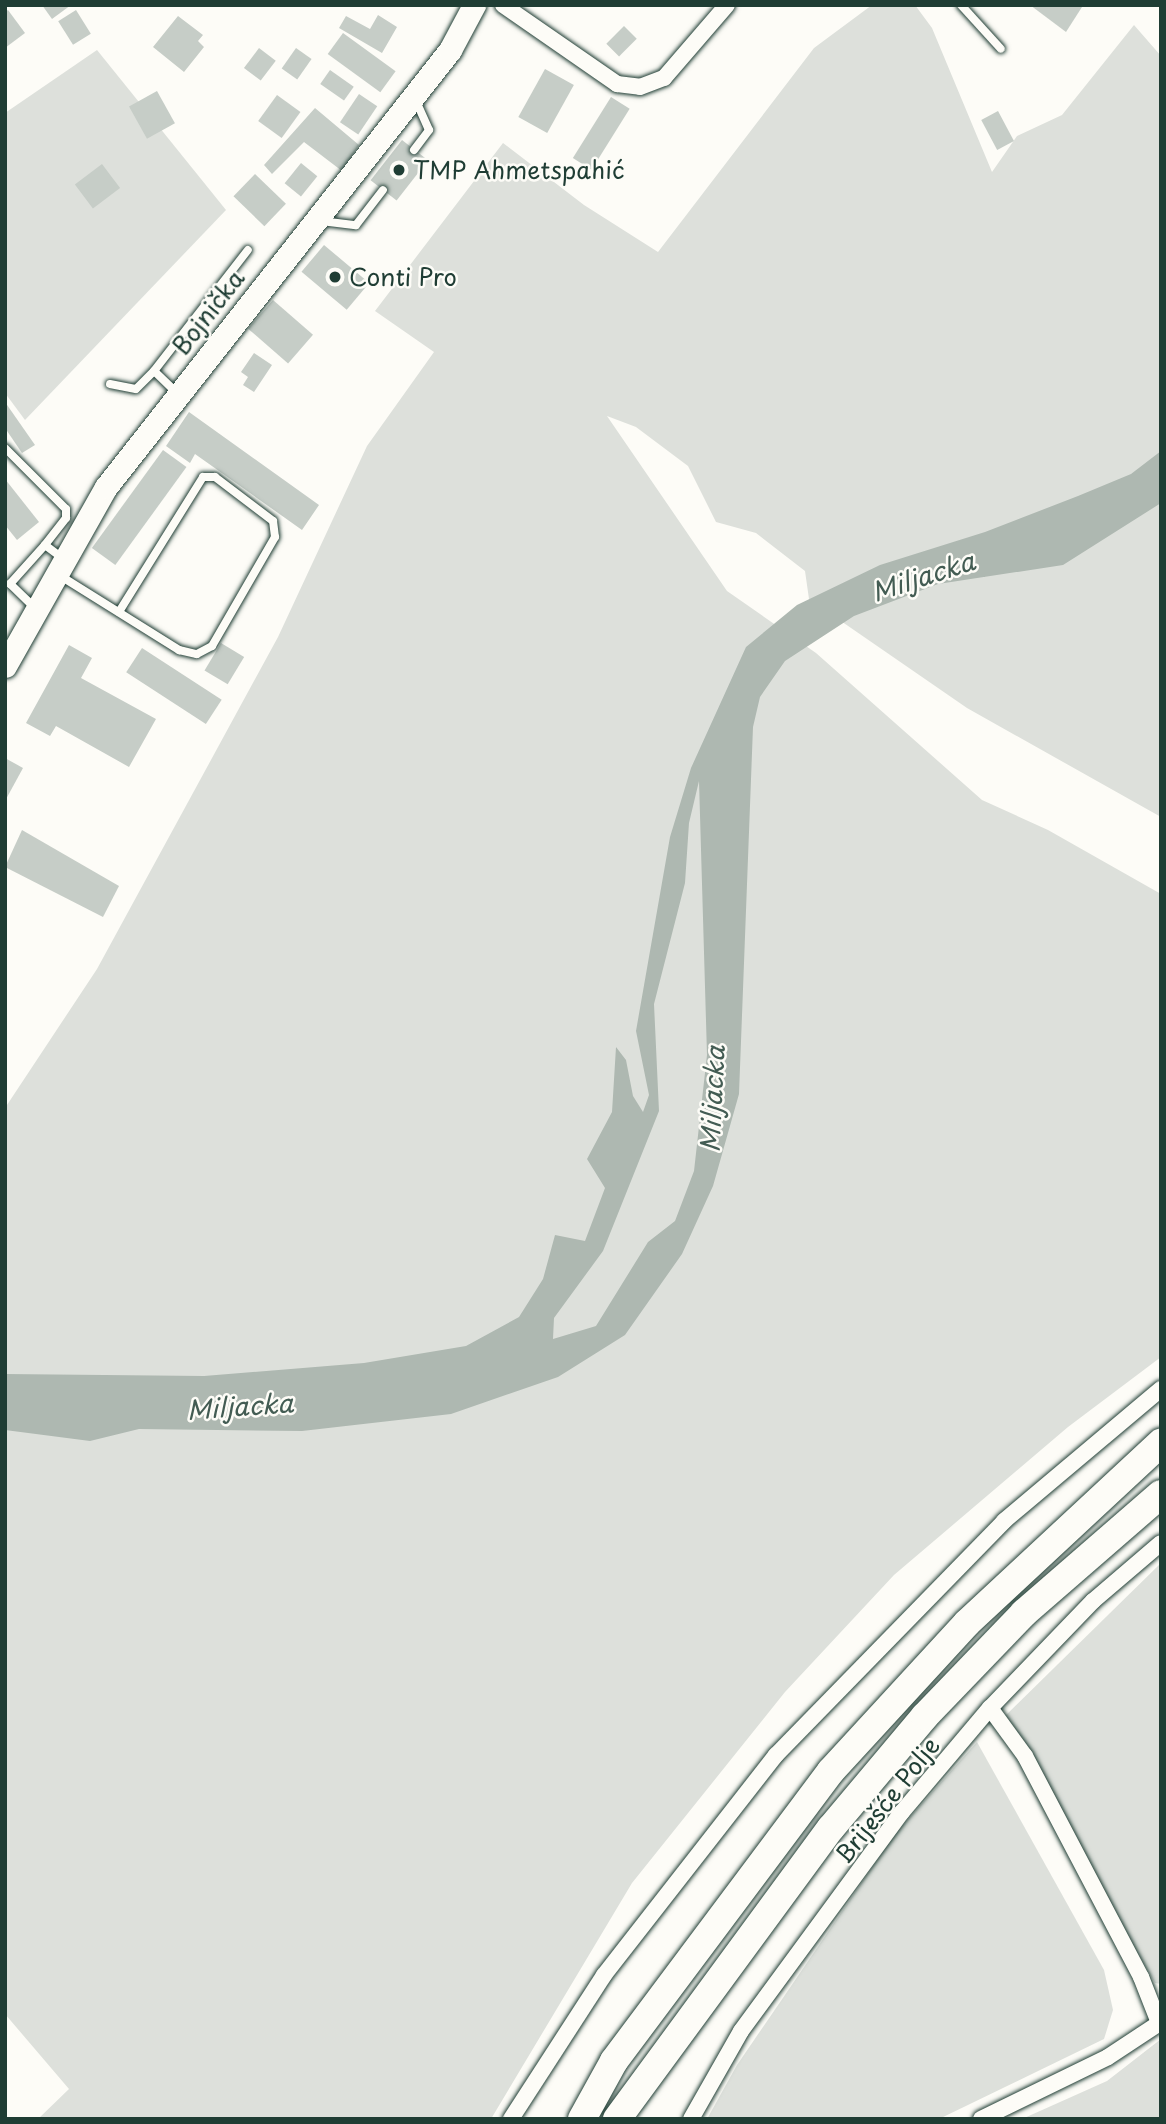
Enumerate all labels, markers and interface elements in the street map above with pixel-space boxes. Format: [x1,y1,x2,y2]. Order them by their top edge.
place label: TMP Ahmetspahić [413,156,624,184]
marker: TMP Ahmetspahić [391,162,407,178]
place label: Conti Pro [349,263,457,291]
street label: Bojnička [166,264,250,360]
marker: Conti Pro [327,269,343,285]
water label: Miljacka [867,545,979,607]
water label: Miljacka [694,1045,730,1153]
water label: Miljacka [186,1387,294,1425]
street label: Briješće Polje [829,1732,945,1868]

